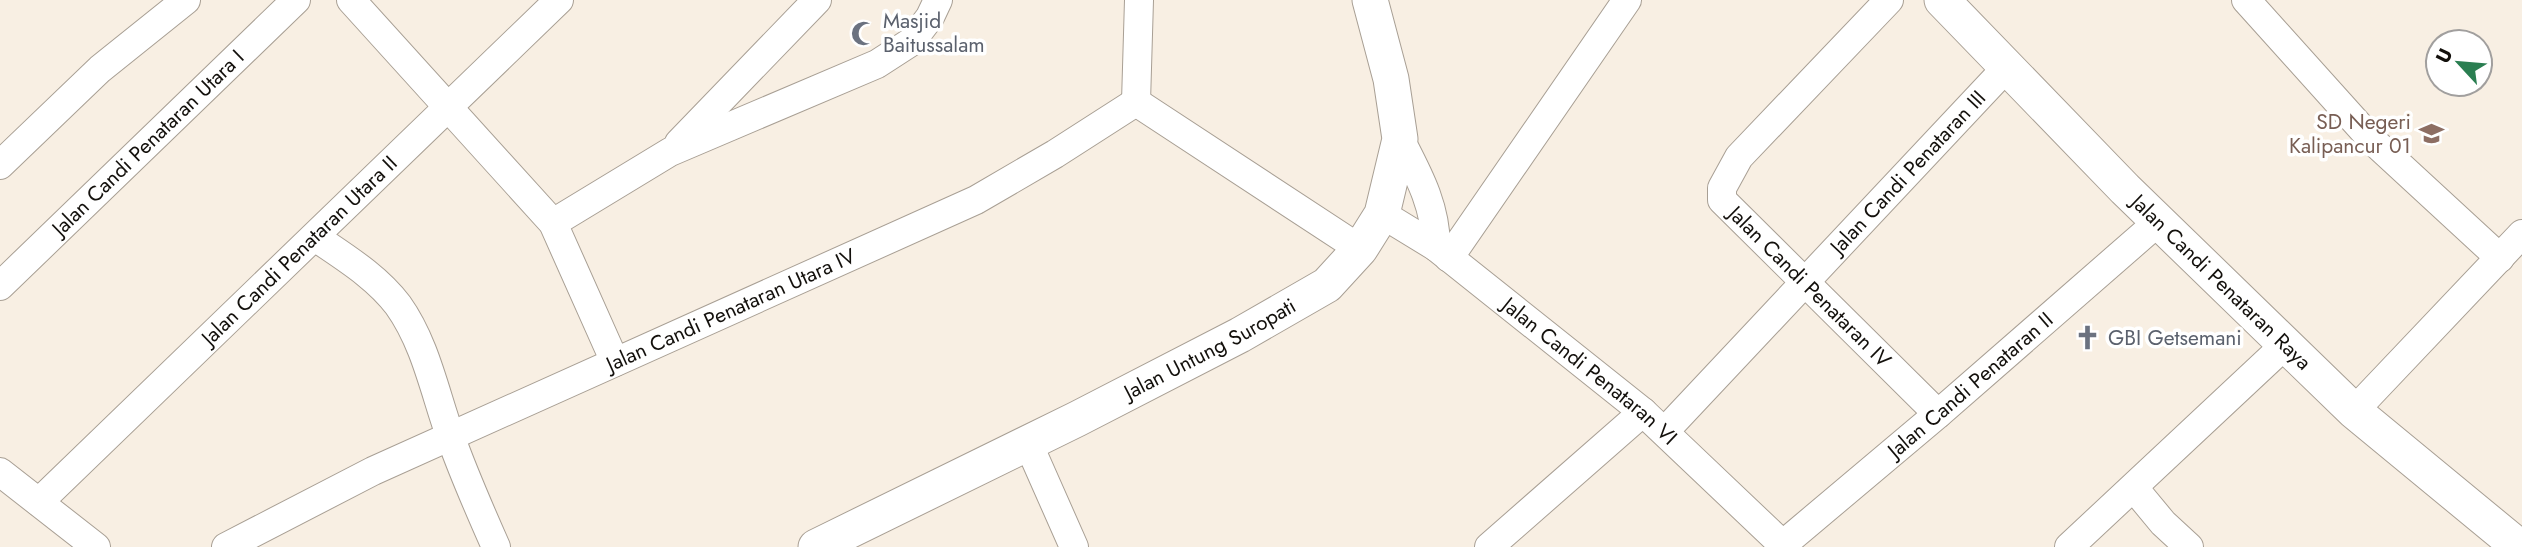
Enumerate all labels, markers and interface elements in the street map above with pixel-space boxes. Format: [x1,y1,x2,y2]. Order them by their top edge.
place label: Masjid Baitussalam [883,6,985,60]
mosque icon: Masjid Baitussalam [849,19,877,47]
north arrow [2424,28,2494,98]
street label: Jalan Candi Penataran Utara I [43,43,251,245]
text: U [2429,44,2459,68]
street label: Jalan Candi Penataran III [1822,84,1993,263]
place label: SD Negeri Kalipancur 01 [2289,107,2411,161]
school or university icon: SD Negeri Kalipancur 01 [2417,120,2445,148]
street label: Jalan Candi Penataran Utara II [193,149,404,354]
street label: Jalan Candi Penataran Raya [2122,186,2318,377]
street label: Jalan Candi Penataran IV [1719,197,1898,375]
street label: Jalan Candi Penataran Utara IV [599,241,861,380]
street label: Jalan Candi Penataran VI [1494,289,1684,452]
street label: Jalan Untung Suropati [1116,291,1301,409]
street label: Jalan Candi Penataran II [1879,305,2060,467]
place label: GBI Getsemani [2108,323,2242,353]
church icon: GBI Getsemani [2074,324,2102,352]

